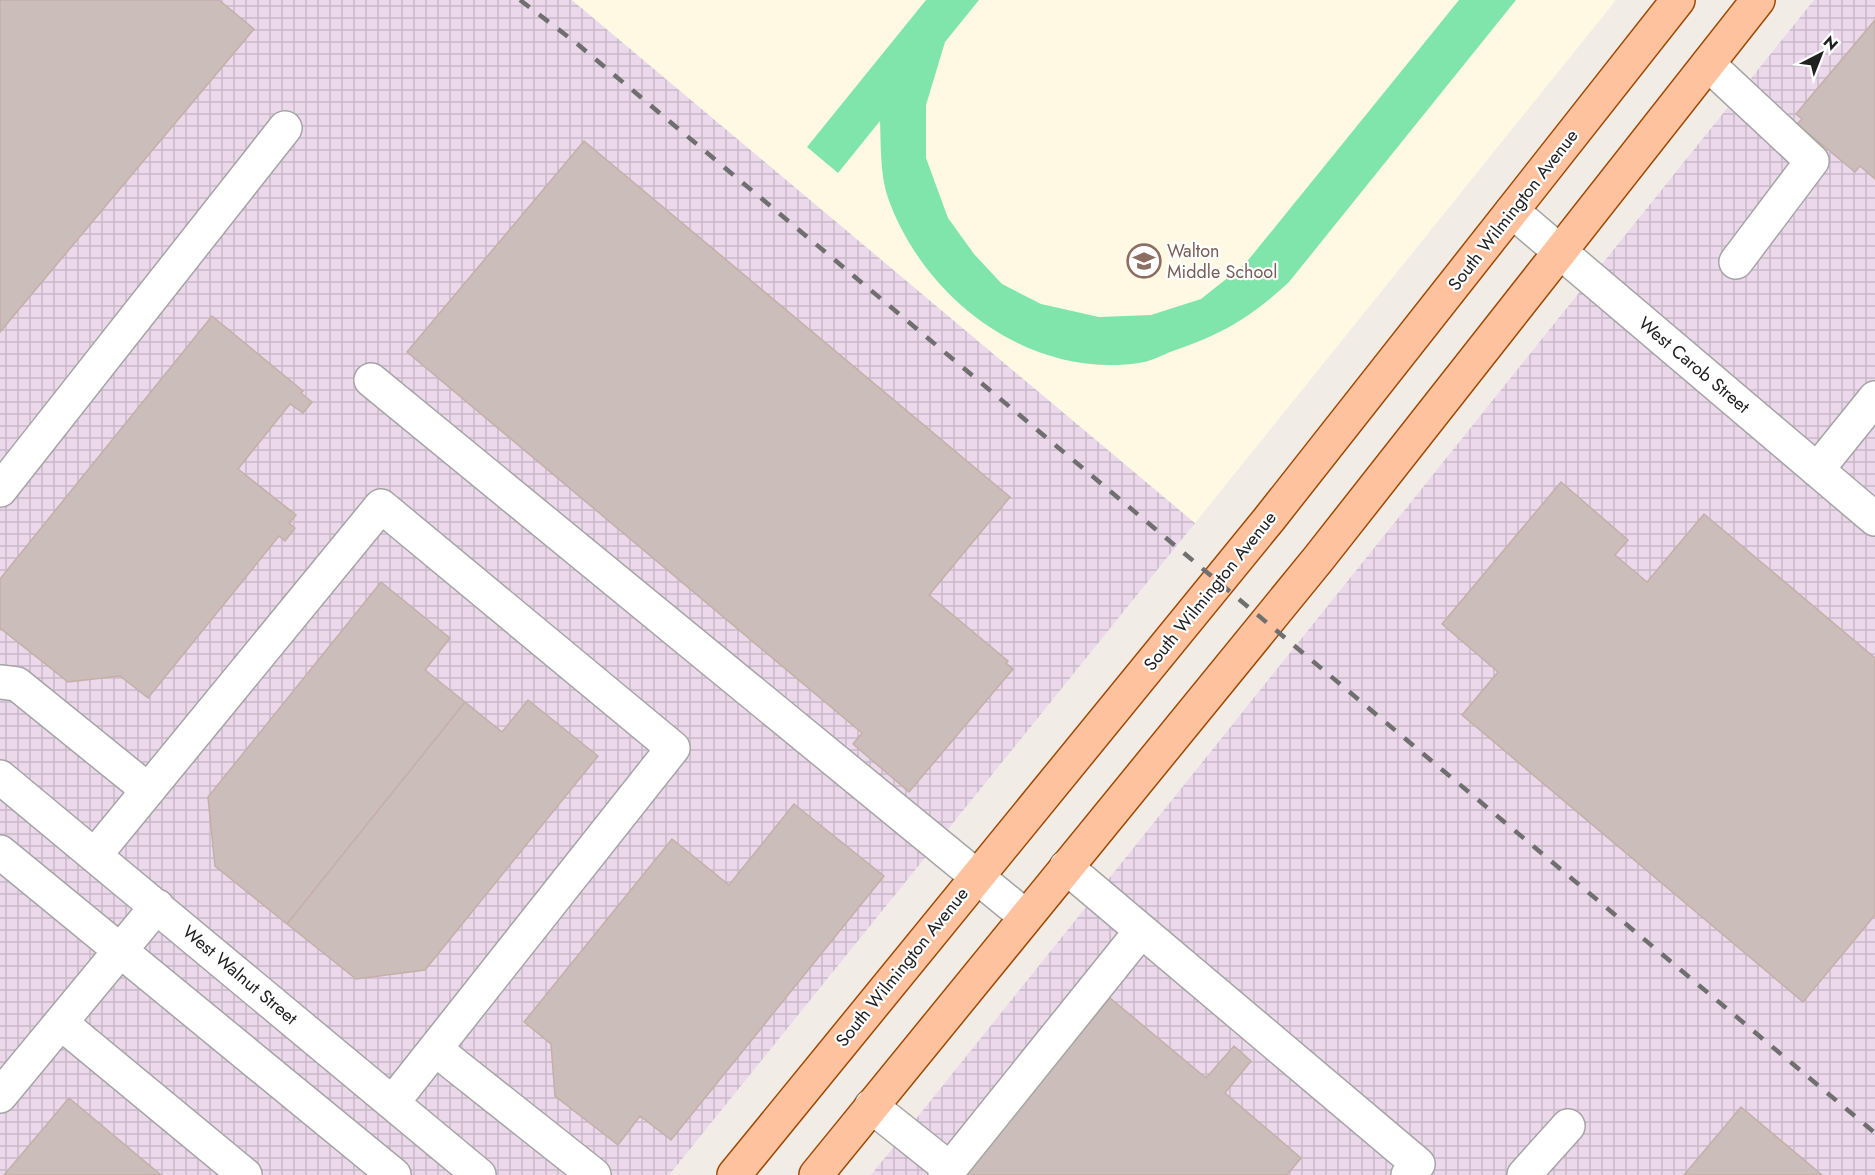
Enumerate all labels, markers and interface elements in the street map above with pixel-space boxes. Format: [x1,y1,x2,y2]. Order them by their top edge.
north arrow [1791,24,1851,84]
text: N [1818,30,1843,56]
street label: South Wilmington Avenue [1442,124,1584,296]
place label: Walton Middle School [1167,238,1277,285]
school or university icon: Walton Middle School [1126,243,1162,279]
street label: West Carob Street [1633,311,1756,420]
street label: South Wilmington Avenue [1137,506,1283,676]
street label: South Wilmington Avenue [829,882,975,1052]
street label: West Walnut Street [177,919,304,1031]

